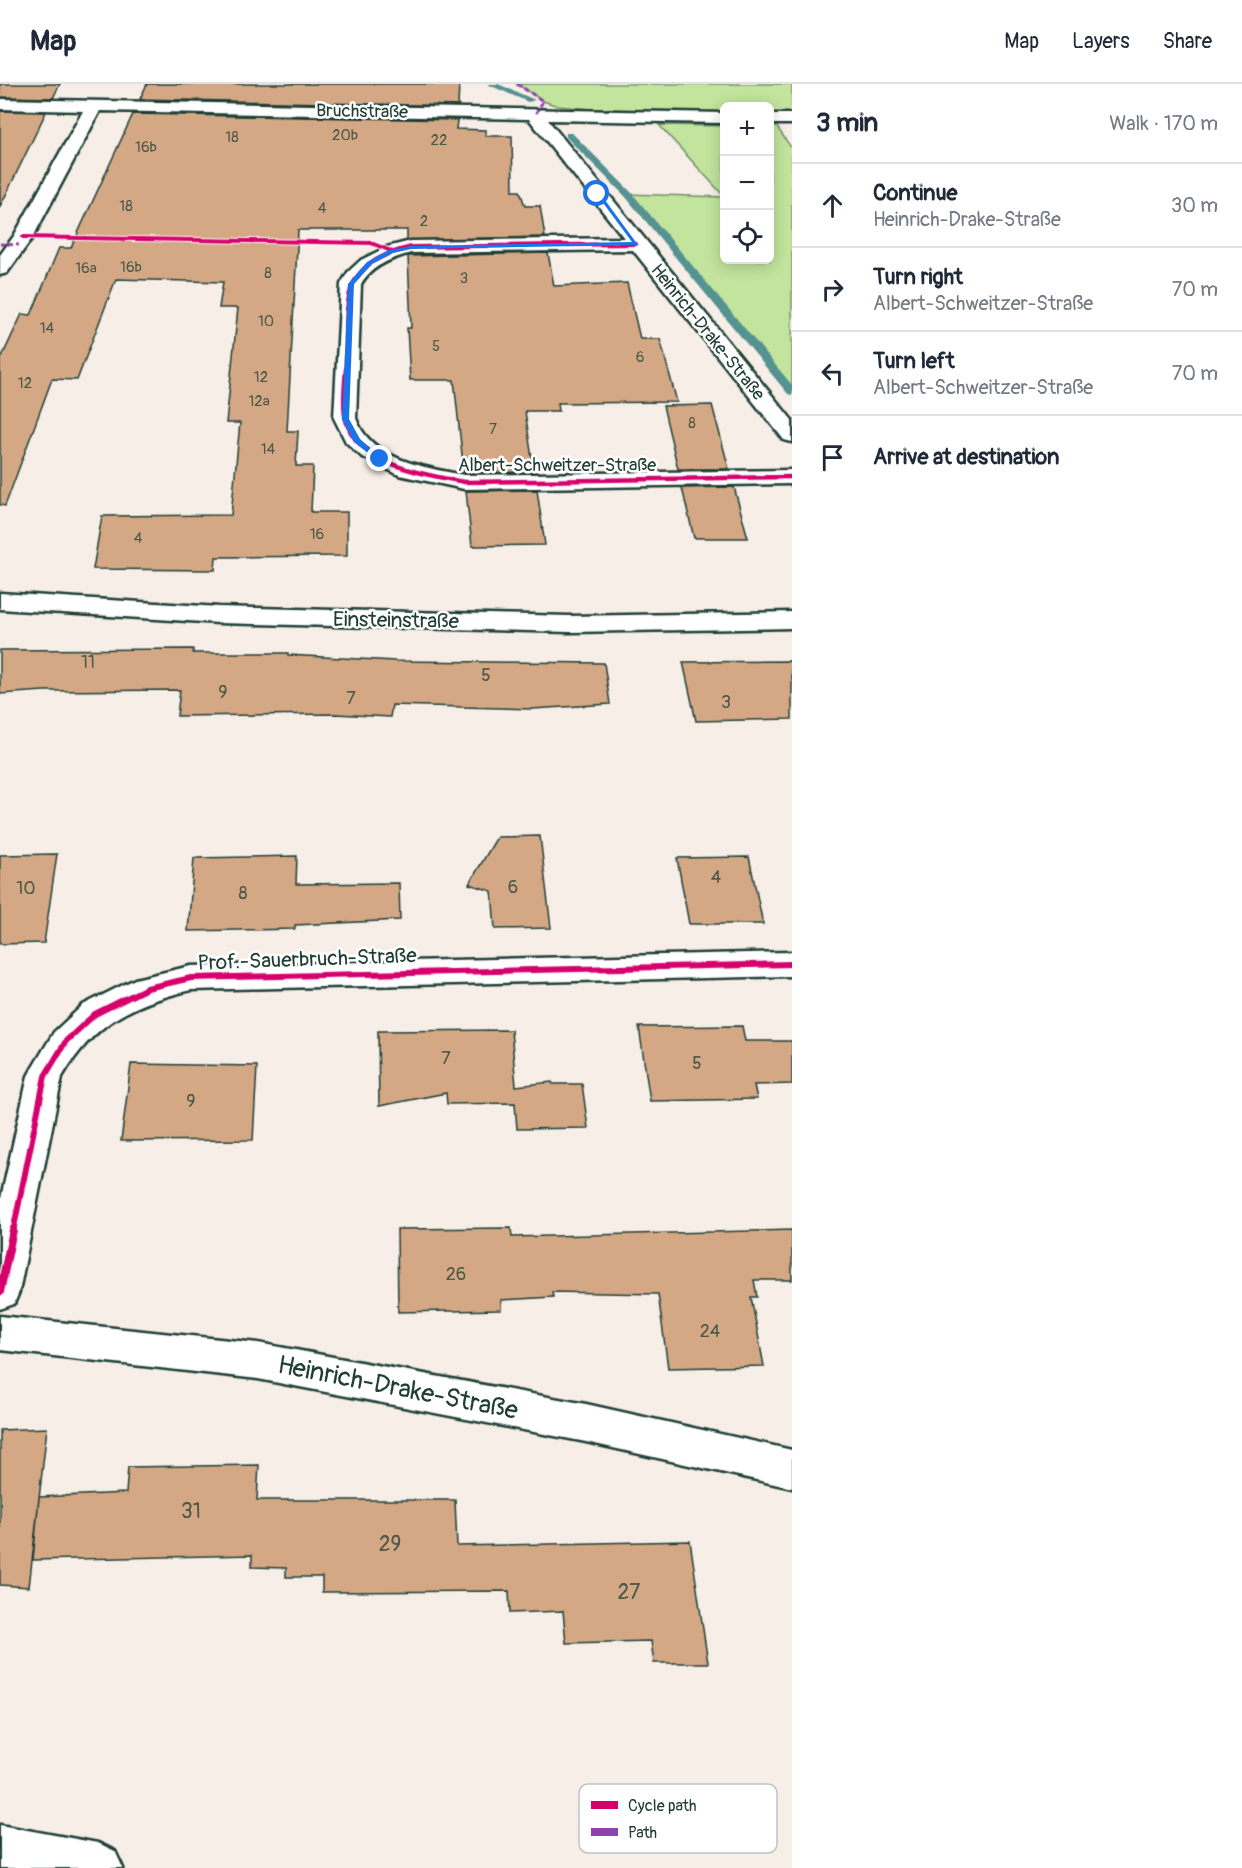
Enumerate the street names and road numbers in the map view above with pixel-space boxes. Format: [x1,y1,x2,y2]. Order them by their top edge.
street label: Bruchstraße [316,99,408,124]
street label: Heinrich-Drake-Straße [645,259,770,405]
street label: Albert-Schweitzer-Straße [458,454,656,477]
street label: Einsteinstraße [333,606,460,635]
street label: Prof.-Sauerbruch-Straße [197,942,418,977]
street label: Heinrich-Drake-Straße [275,1349,521,1427]

